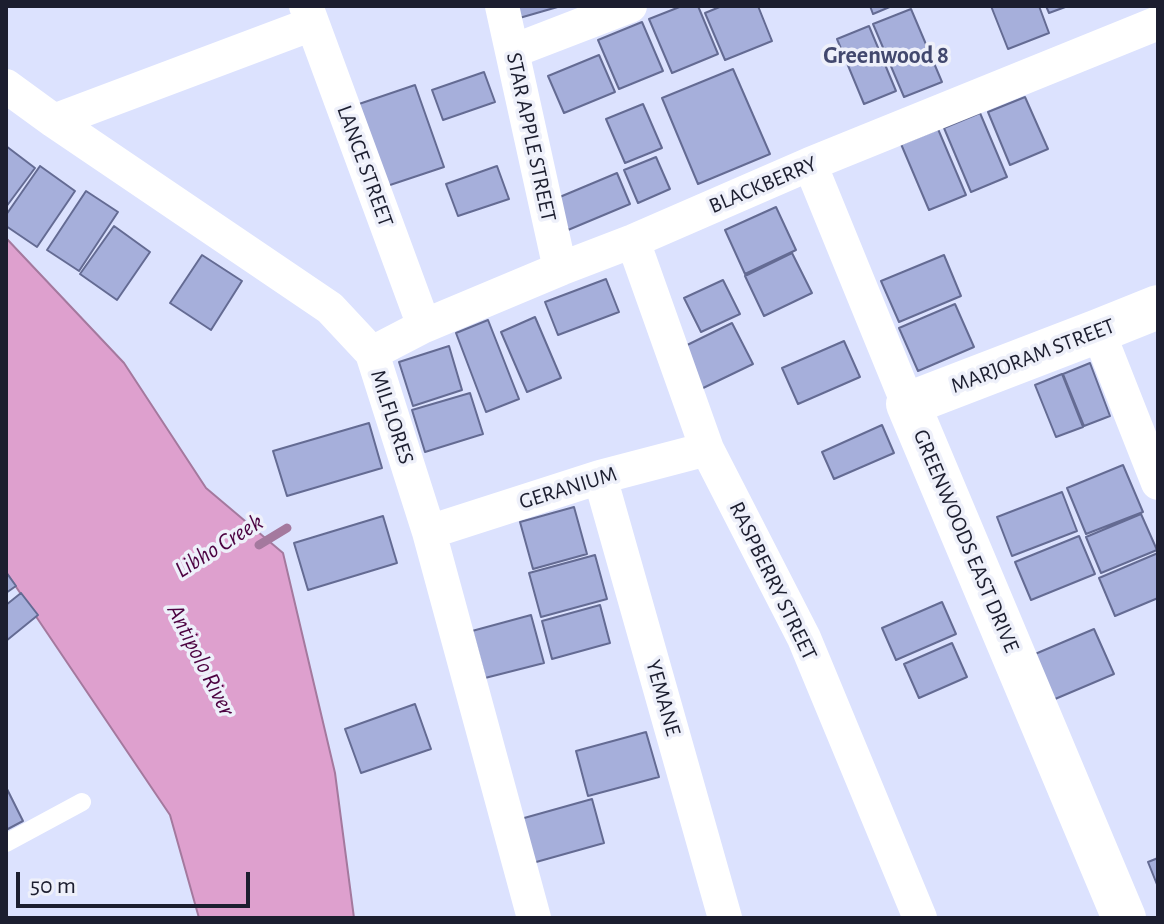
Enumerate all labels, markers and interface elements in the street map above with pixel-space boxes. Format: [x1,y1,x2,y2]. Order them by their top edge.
district label: Greenwood 8 [823,42,949,70]
street label: STAR APPLE STREET [500,50,562,224]
street label: LANCE STREET [331,102,399,230]
street label: BLACKBERRY [705,150,821,220]
street label: MARJORAM STREET [947,313,1119,399]
street label: MILFLORES [364,367,420,467]
street label: GREENWOODS EAST DRIVE [907,426,1025,656]
street label: GERANIUM [516,461,620,515]
street label: RASPBERRY STREET [723,497,823,665]
water label: Libho Creek [170,508,268,584]
water label: Antipolo River [161,599,241,721]
street label: YEMANE [640,657,686,739]
scale bar [20,856,254,906]
text: 50 m [30,874,76,898]

